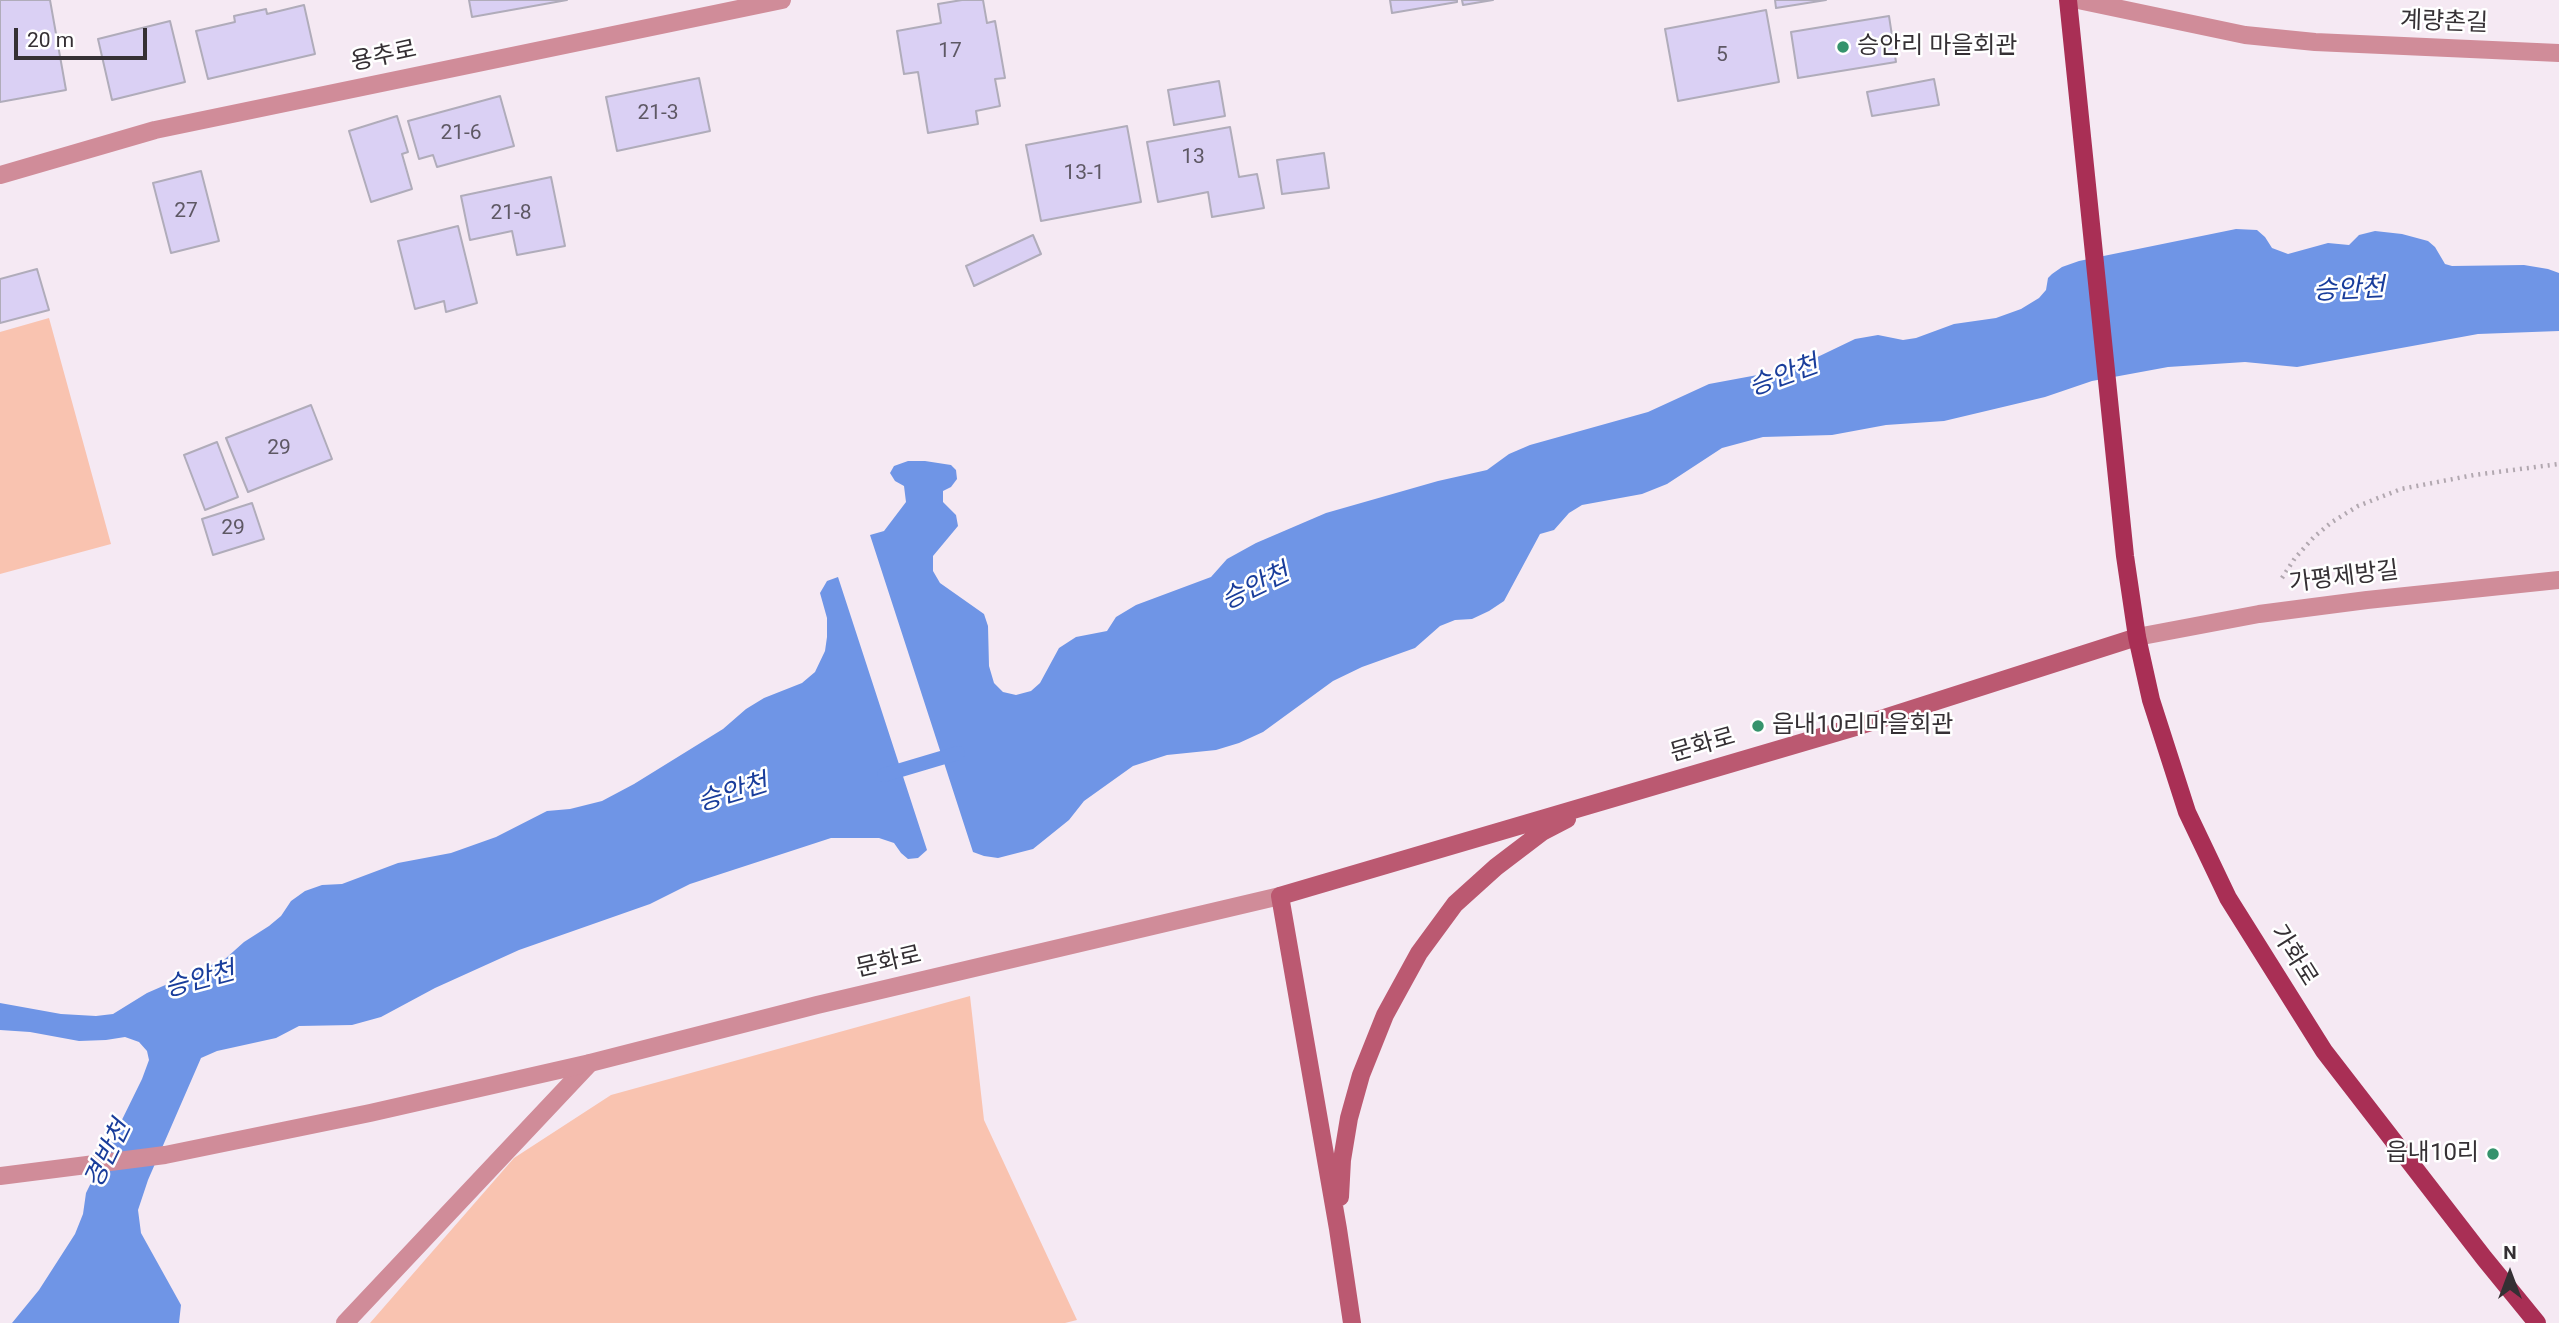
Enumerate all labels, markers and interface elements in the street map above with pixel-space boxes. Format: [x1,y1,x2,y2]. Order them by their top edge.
street label: 계량촌길 [2399,7,2489,39]
scale bar [18,14,150,58]
text: 20 m [27,28,74,52]
place label: 승안리 마을회관 [1857,33,2018,61]
street label: 용추로 [349,36,419,78]
house number: 17 [938,39,962,65]
marker: 승안리 마을회관 [1835,39,1851,55]
house number: 5 [1716,43,1728,69]
house number: 21-3 [637,101,679,127]
house number: 21-6 [440,121,482,147]
house number: 13 [1181,145,1205,171]
house number: 13-1 [1063,161,1105,187]
house number: 27 [174,199,198,225]
house number: 21-8 [490,201,532,227]
water label: 승안천 [2312,274,2386,308]
water label: 승안천 [1745,350,1823,404]
house number: 29 [267,436,291,462]
house number: 29 [221,516,245,542]
street label: 가평제방길 [2287,557,2401,599]
water label: 승안천 [1217,558,1295,618]
place label: 읍내10리마을회관 [1772,712,1954,740]
marker: 읍내10리마을회관 [1750,718,1766,734]
street label: 문화로 [1667,723,1739,769]
water label: 승안천 [694,769,772,819]
street label: 가화로 [2263,920,2323,992]
street label: 문화로 [853,942,925,984]
water label: 승안천 [161,957,239,1005]
water label: 경반천 [79,1116,139,1194]
place label: 읍내10리 [2386,1140,2479,1168]
marker: 읍내10리 [2485,1146,2501,1162]
north arrow [2475,1239,2545,1309]
text: N [2503,1241,2517,1264]

